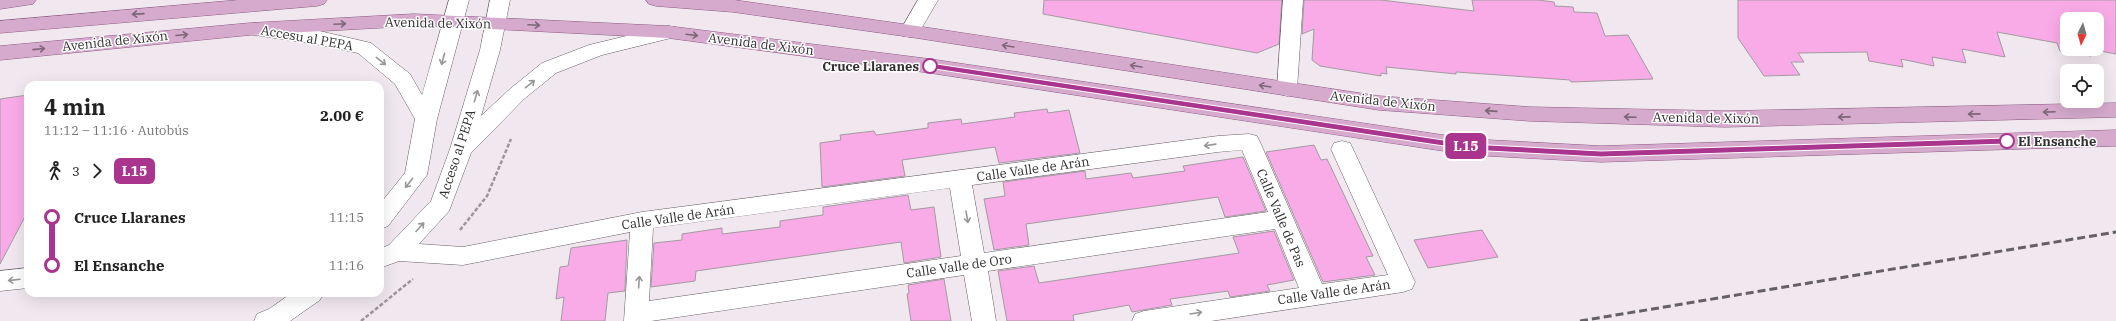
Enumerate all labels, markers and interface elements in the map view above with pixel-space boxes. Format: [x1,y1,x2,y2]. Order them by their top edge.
one-way arrow [132,10,145,17]
north arrow [2060,12,2104,56]
map controls [2060,12,2104,108]
street label: Avenida de Xixón [385,14,491,32]
one-way arrow [333,20,346,28]
one-way arrow [527,21,540,29]
street label: Accesu al PEPA [260,22,354,54]
street label: Avenida de Xixón [61,27,169,55]
street label: Avenida de Xixón [707,29,815,59]
one-way arrow [175,31,188,39]
one-way arrow [685,31,698,39]
one-way arrow [1002,42,1015,50]
one-way arrow [32,45,45,53]
one-way arrow [439,52,446,65]
one-way arrow [375,57,386,66]
place label: Cruce Llaranes [822,58,919,75]
marker: Cruce Llaranes [922,58,938,74]
one-way arrow [1130,62,1143,70]
button: locate [2060,64,2104,108]
one-way arrow [524,79,535,88]
one-way arrow [1259,82,1272,90]
street label: Avenida de Xixón [1329,87,1437,115]
one-way arrow [473,90,480,103]
text: 4 min [44,92,106,121]
text: 2.00 € [320,106,364,125]
street label: Acceso al PEPA [435,107,479,201]
one-way arrow [1485,107,1498,114]
one-way arrow [2043,108,2056,116]
street label: Avenida de Xixón [1653,109,1759,127]
one-way arrow [1968,110,1981,118]
one-way arrow [1624,113,1637,120]
one-way arrow [1838,113,1851,121]
text: 11:12 – 11:16 · Autobús [44,122,189,139]
line badge: L15 [1443,133,1489,159]
marker: El Ensanche [1999,133,2015,149]
place label: El Ensanche [2018,133,2096,150]
text: L15 [1453,137,1479,155]
one-way arrow [1204,142,1217,149]
street label: Calle Valle de Arán [975,153,1091,185]
icon: walk [44,160,66,182]
icon: forward [86,160,108,182]
text: L15 [122,162,147,180]
text: 3 [72,163,80,180]
street label: Calle Valle de Pas [1253,166,1309,270]
one-way arrow [405,178,414,189]
street label: Calle Valle de Arán [620,201,736,233]
text: Cruce Llaranes [74,208,186,227]
text: 11:15 [329,209,364,226]
one-way arrow [963,210,971,223]
one-way arrow [416,222,425,232]
street label: Calle Valle de Oro [905,250,1013,282]
text: El Ensanche [74,256,164,275]
text: 11:16 [329,257,364,274]
one-way arrow [8,276,21,283]
one-way arrow [635,276,642,289]
street label: Calle Valle de Arán [1276,276,1392,308]
one-way arrow [1189,309,1202,317]

